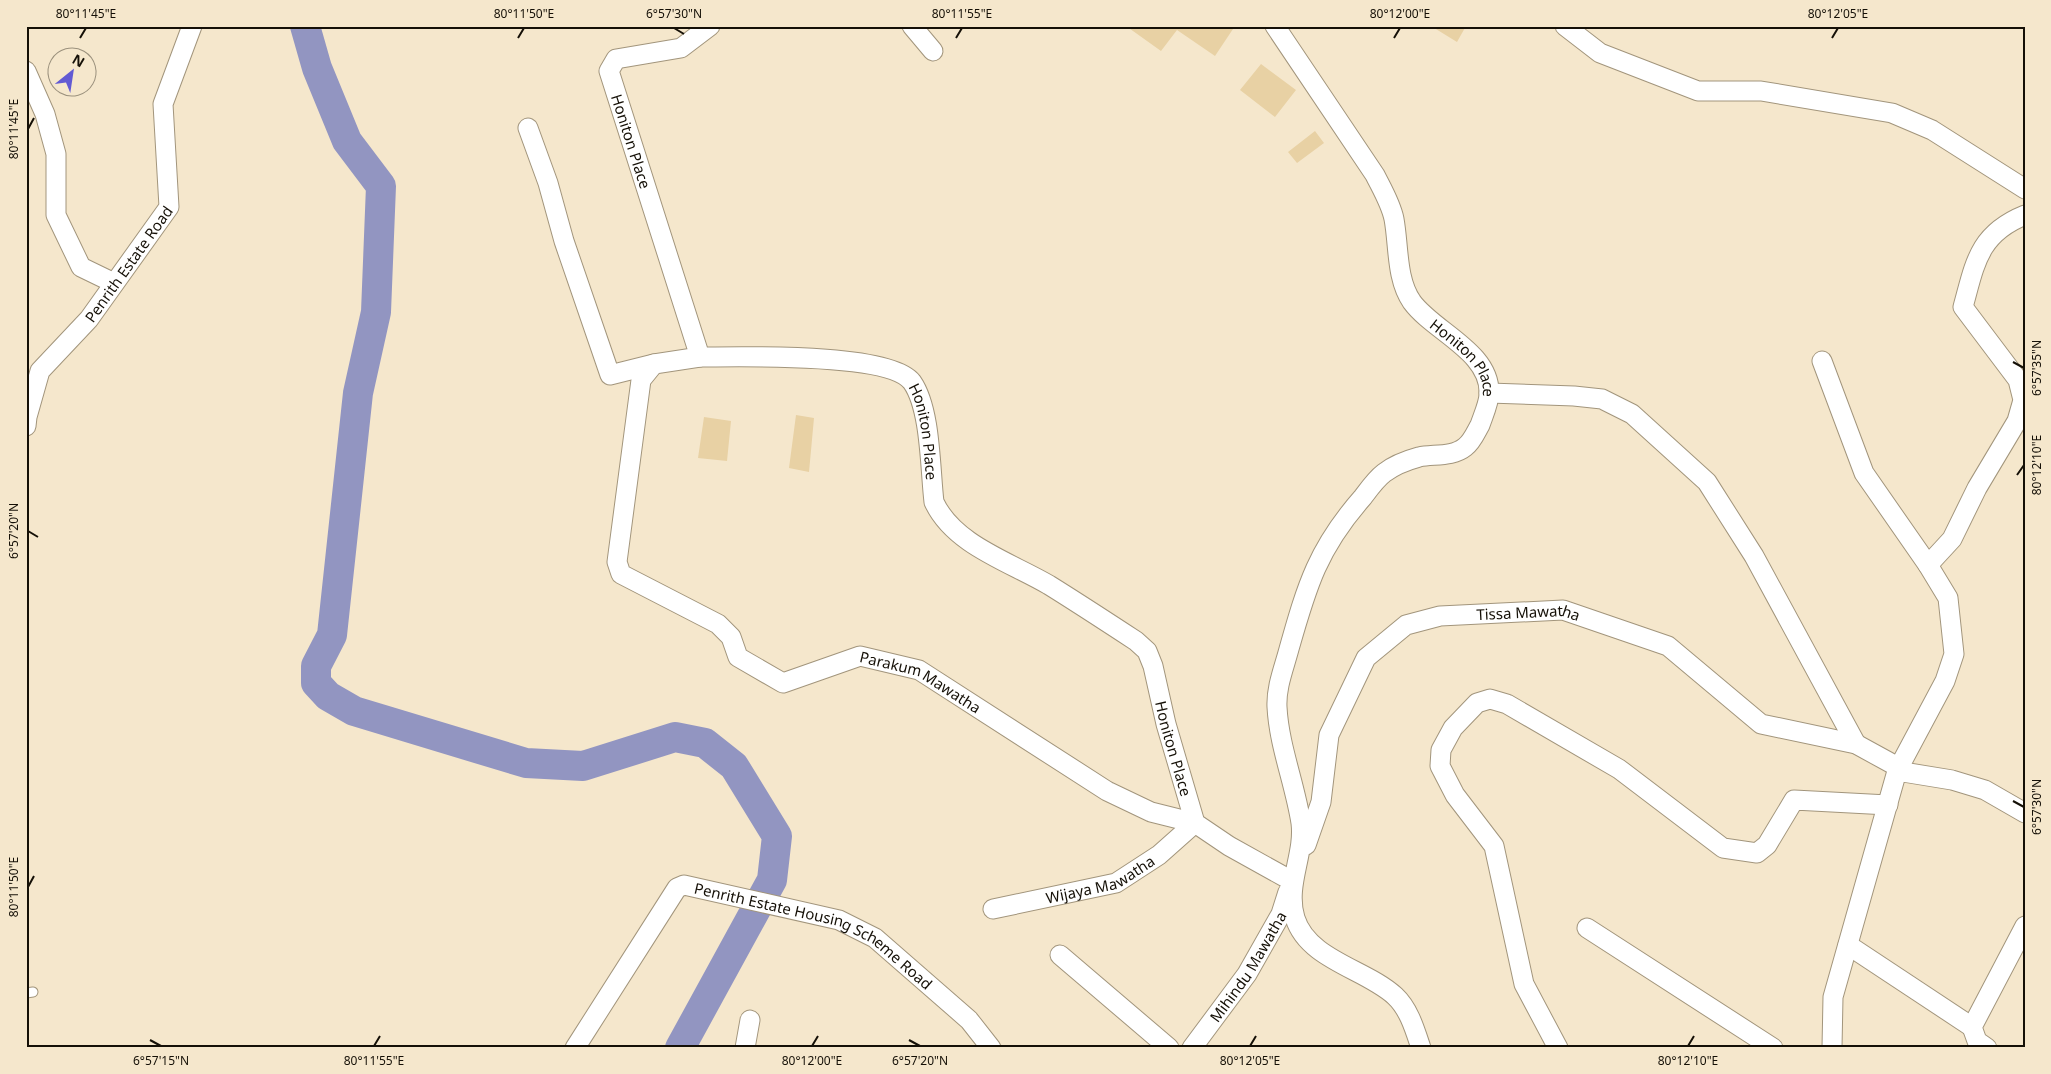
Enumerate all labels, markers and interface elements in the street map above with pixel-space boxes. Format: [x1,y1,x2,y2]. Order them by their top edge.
text: 80°11'45"E [56,5,116,22]
text: 80°11'50"E [494,5,554,22]
text: 6°57'30"N [646,5,702,22]
text: 80°11'55"E [932,5,992,22]
text: 80°12'00"E [1370,5,1430,22]
text: 80°12'05"E [1808,5,1868,22]
north arrow [48,48,98,98]
text: N [69,49,88,71]
street label: Honiton Place [607,92,656,191]
text: 80°11'45"E [5,99,22,159]
street label: Penrith Estate Road [80,202,177,326]
street label: Honiton Place [1426,314,1499,397]
text: 6°57'35"N [2028,340,2045,396]
street label: Honiton Place [905,380,942,481]
text: 80°12'10"E [2028,435,2045,495]
text: 6°57'20"N [5,503,22,559]
street label: Tissa Mawatha [1476,600,1583,625]
street label: Parakum Mawatha [858,646,985,717]
street label: Honiton Place [1151,699,1197,798]
text: 6°57'30"N [2028,779,2045,835]
street label: Wijaya Mawatha [1044,851,1158,908]
text: 80°11'50"E [5,857,22,917]
street label: Penrith Estate Housing Scheme Road [692,878,937,994]
street label: Mihindu Mawatha [1205,908,1291,1026]
text: 6°57'15"N [133,1052,189,1069]
text: 80°11'55"E [344,1052,404,1069]
text: 80°12'00"E [782,1052,842,1069]
text: 6°57'20"N [892,1052,948,1069]
text: 80°12'05"E [1220,1052,1280,1069]
text: 80°12'10"E [1658,1052,1718,1069]

